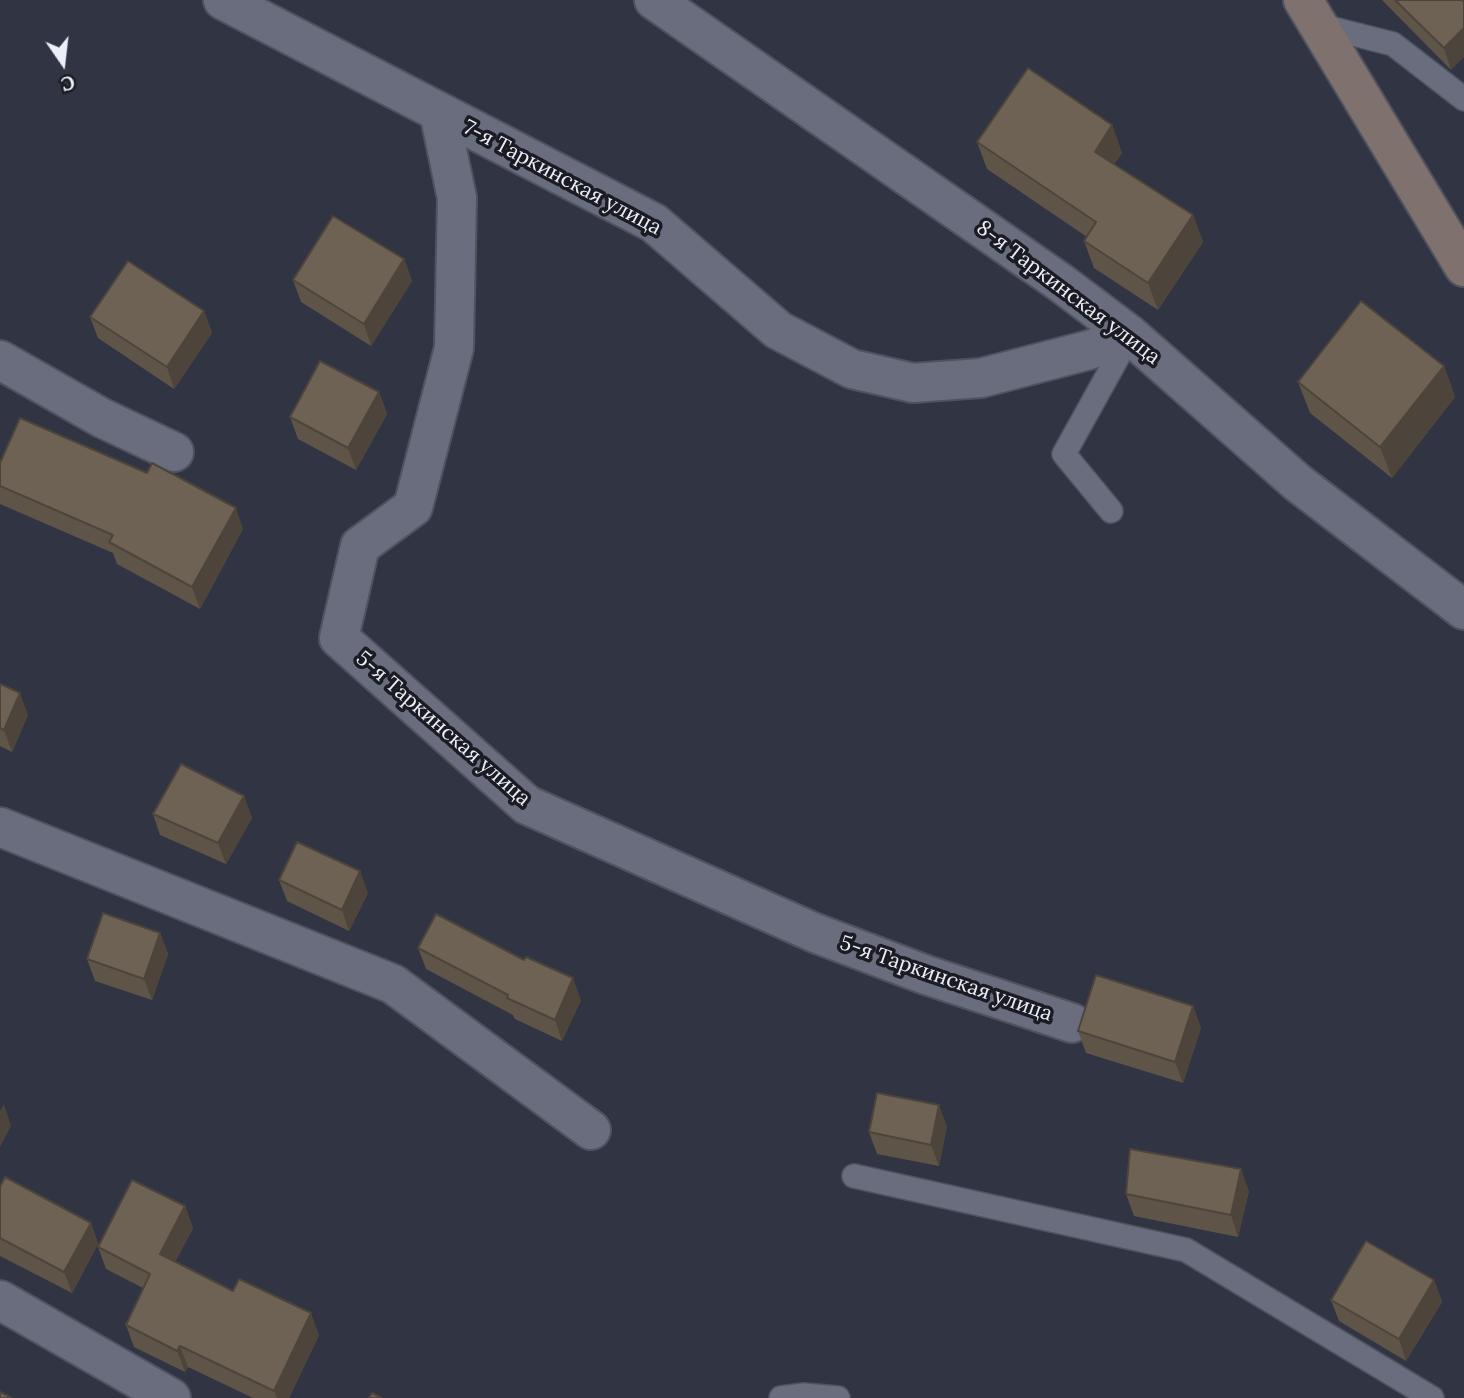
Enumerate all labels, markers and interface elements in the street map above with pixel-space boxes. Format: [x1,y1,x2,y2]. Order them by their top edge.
north arrow [28,28,98,98]
text: С [59,70,77,97]
street label: 7-я Таркинская улица [459,115,665,241]
street label: 8-я Таркинская улица [971,216,1165,370]
street label: 5-я Таркинская улица [351,646,535,812]
street label: 5-я Таркинская улица [836,931,1056,1027]

